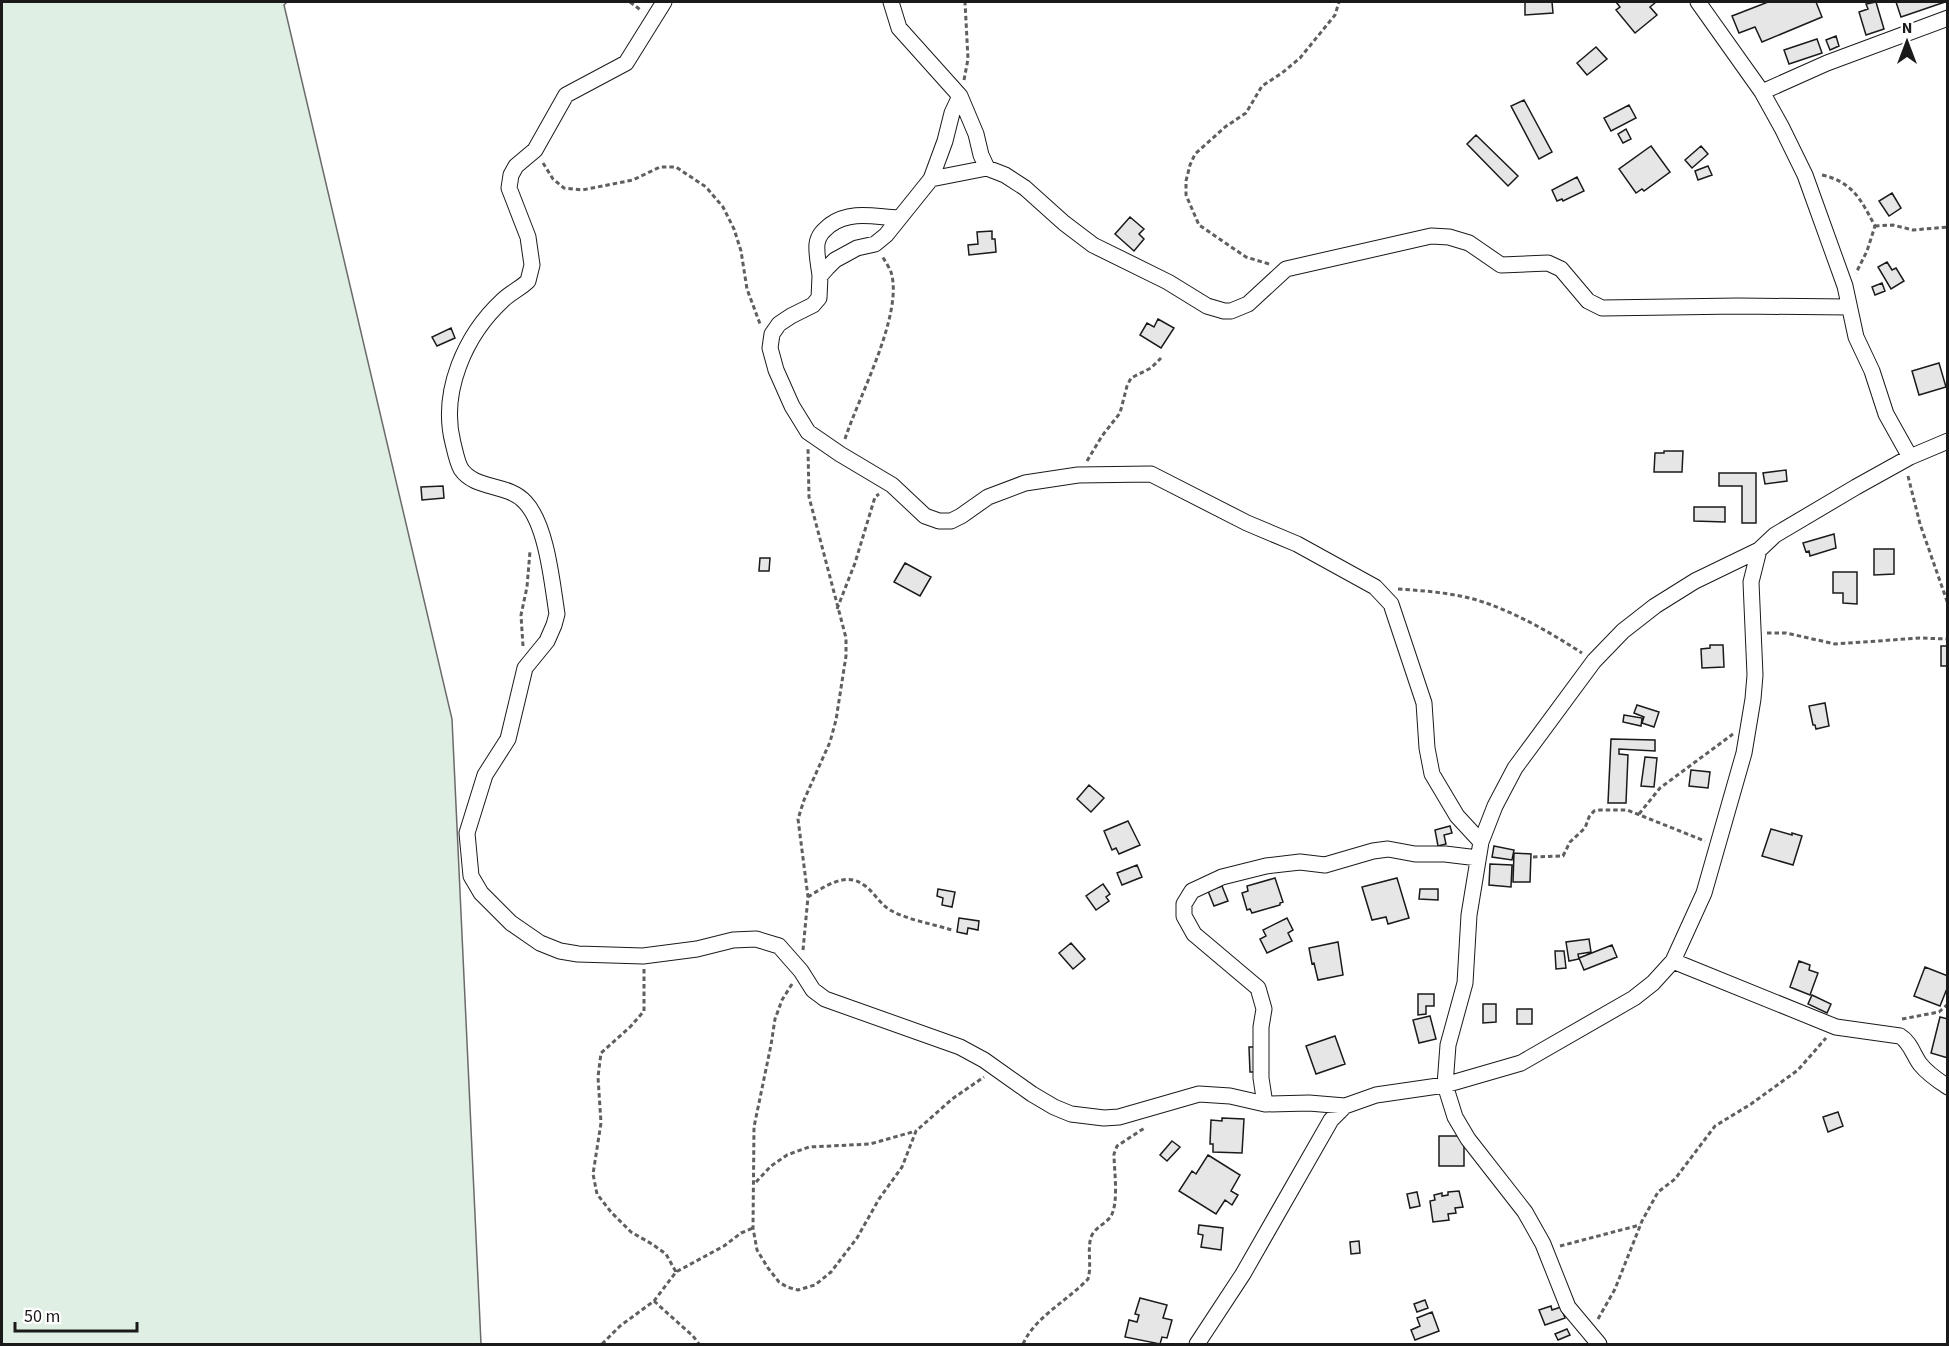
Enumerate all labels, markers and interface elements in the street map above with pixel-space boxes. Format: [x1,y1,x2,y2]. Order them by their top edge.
north arrow [1877,12,1937,72]
text: N [1902,17,1912,39]
scale bar [15,1295,136,1333]
text: 50 m [24,1304,60,1329]

